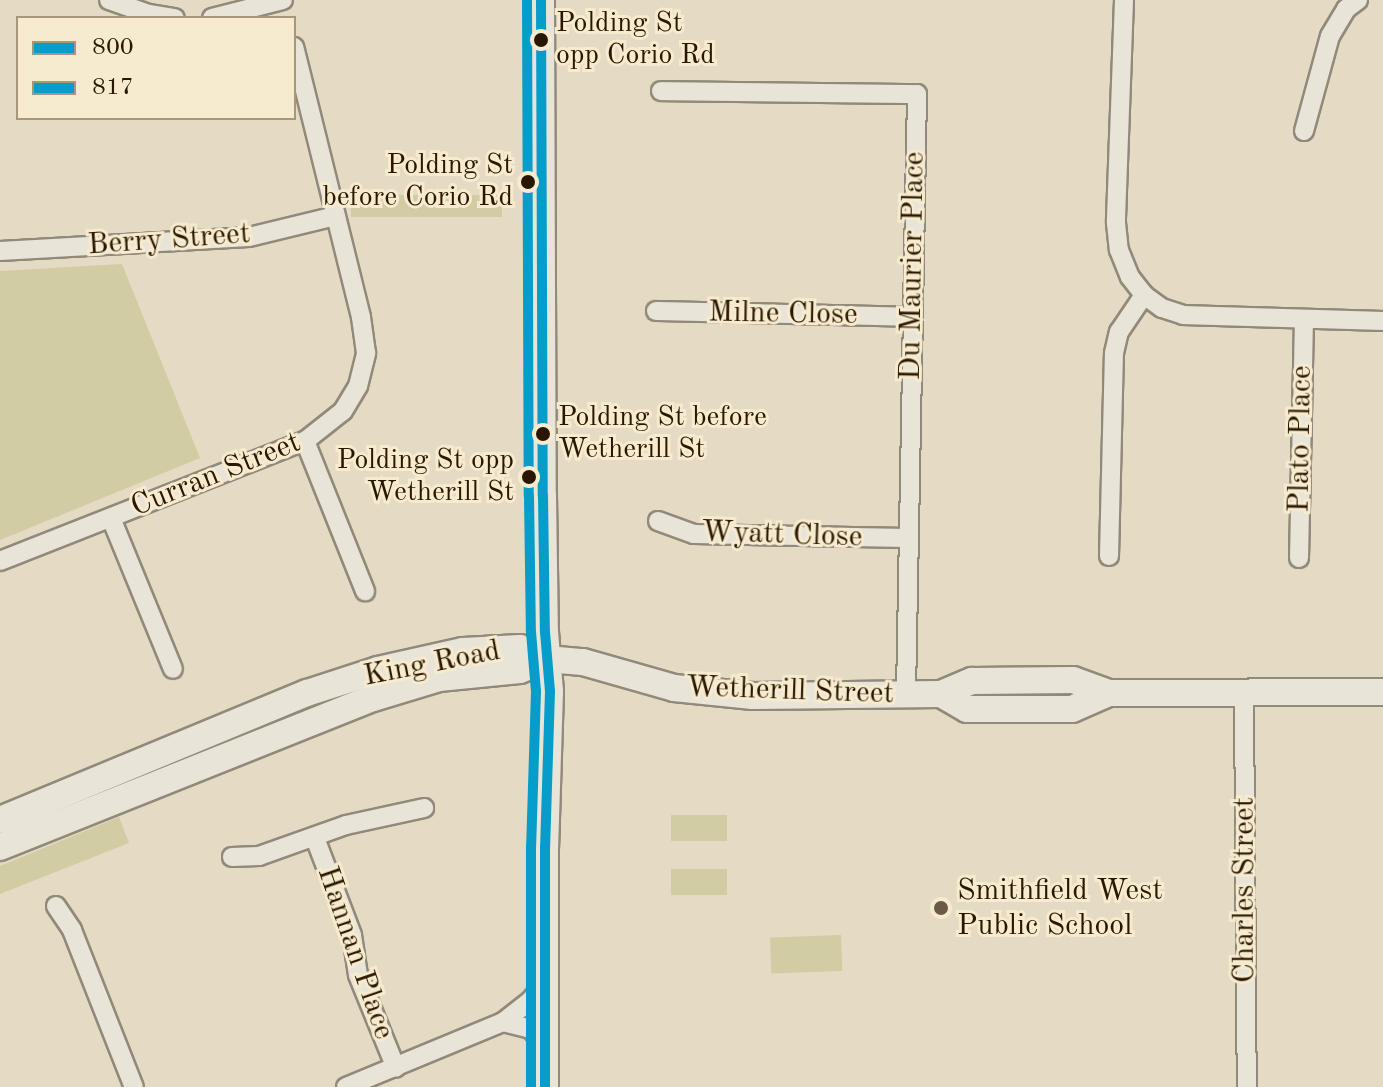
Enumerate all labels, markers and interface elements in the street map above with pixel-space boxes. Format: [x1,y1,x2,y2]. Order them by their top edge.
place label: Polding St opp Corio Rd [556,7,715,73]
legend [16,16,296,120]
marker: Polding St opp Corio Rd [533,32,549,48]
text: 800 [92,36,134,60]
text: 817 [92,76,134,100]
place label: Polding St before Corio Rd [322,149,513,215]
street label: Du Maurier Place [893,151,933,381]
marker: Polding St before Corio Rd [520,174,536,190]
street label: Berry Street [86,216,252,264]
street label: Milne Close [708,295,858,333]
street label: Plato Place [1282,365,1320,513]
place label: Polding St before Wetherill St [558,401,767,467]
street label: Curran Street [126,425,306,525]
marker: Polding St before Wetherill St [535,426,551,442]
place label: Polding St opp Wetherill St [337,444,514,510]
marker: Polding St opp Wetherill St [521,469,537,485]
street label: Wyatt Close [701,514,863,556]
street label: King Road [361,633,503,695]
street label: Wetherill Street [685,669,895,713]
street label: Charles Street [1227,797,1263,983]
street label: Hannan Place [309,862,401,1044]
place label: Smithfield West Public School [957,873,1163,944]
marker: Smithfield West Public School [932,899,950,917]

